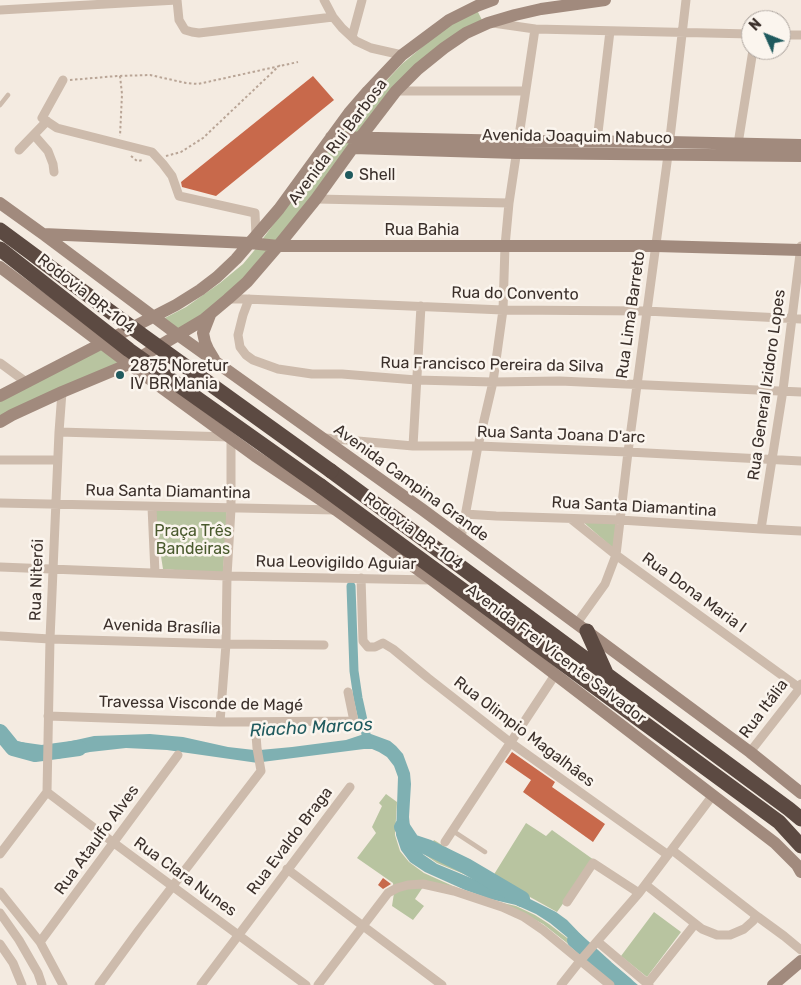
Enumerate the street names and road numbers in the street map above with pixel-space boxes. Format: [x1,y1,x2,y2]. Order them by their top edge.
street label: Avenida Rui Barbosa [284,75,392,209]
street label: Avenida Joaquim Nabuco [482,126,672,148]
street label: Rua Bahia [385,220,459,240]
street label: Rodovia BR-104 [33,250,139,338]
street label: Rua Lima Barreto [613,250,649,380]
street label: Rua do Convento [451,283,579,305]
street label: Rua General Izidoro Lopes [744,288,790,482]
street label: Rua Francisco Pereira da Silva [380,353,604,377]
street label: Avenida Campina Grande [330,420,492,546]
street label: Rua Santa Joana D'arc [476,422,646,448]
street label: Rua Santa Diamantina [85,481,251,503]
street label: Rodovia BR-104 [359,488,467,574]
street label: Rua Santa Diamantina [551,493,717,521]
street label: Rua Niterói [26,539,48,621]
street label: Rua Dona Maria I [638,549,750,637]
street label: Rua Leovigildo Aguiar [255,552,417,574]
street label: Avenida Frei Vicente Salvador [462,580,650,728]
street label: Avenida Brasília [103,615,221,639]
street label: Rua Olimpio Magalhães [450,673,598,791]
street label: Rua Itália [736,676,792,742]
street label: Travessa Visconde de Magé [99,693,303,715]
street label: Rua Ataulfo Alves [51,781,143,899]
street label: Rua Evaldo Braga [243,783,337,899]
street label: Rua Clara Nunes [130,833,240,921]

